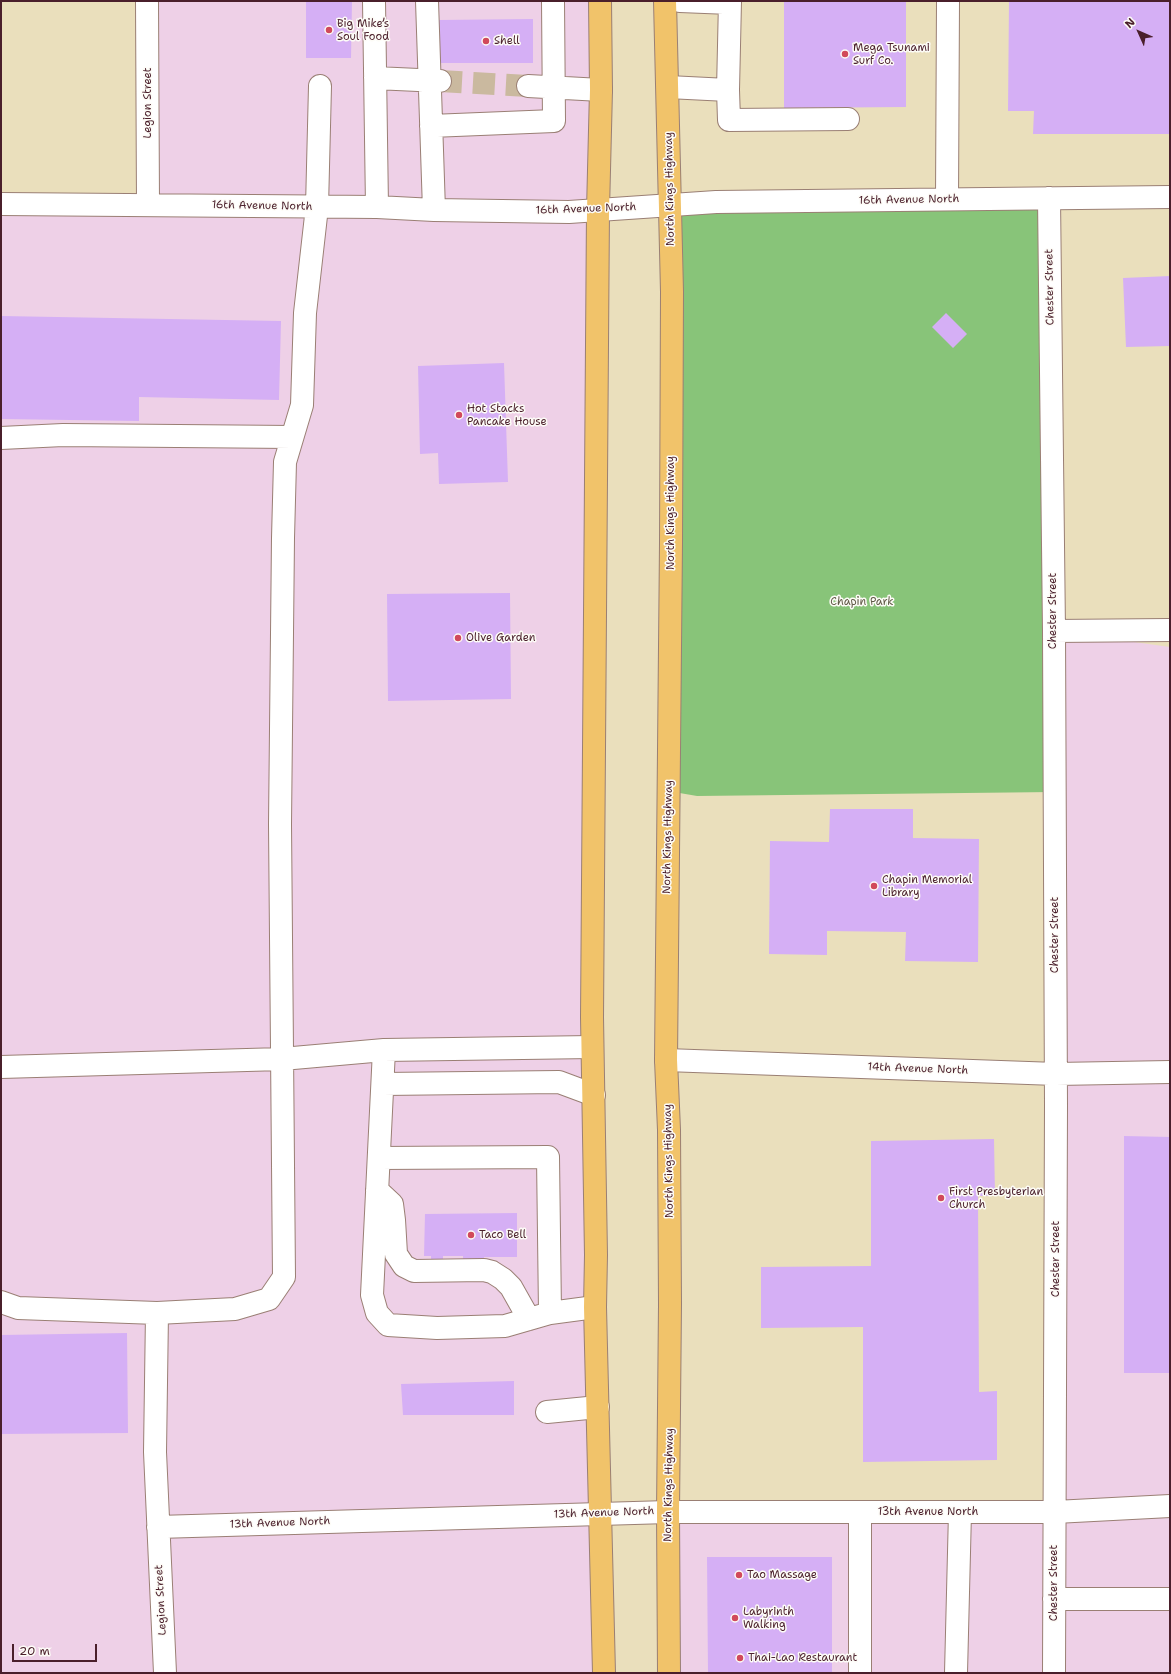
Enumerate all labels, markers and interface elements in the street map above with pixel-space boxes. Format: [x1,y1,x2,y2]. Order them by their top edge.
north arrow [1119,12,1159,52]
text: N [1122,15,1139,32]
place label: Big Mike’s Soul Food [337,17,389,43]
marker: Big Mike’s Soul Food [324,25,334,35]
place label: Shell [494,34,520,48]
marker: Shell [481,36,491,46]
place label: Mega Tsunami Surf Co. [853,41,930,67]
marker: Mega Tsunami Surf Co. [840,49,850,59]
street label: Legion Street [141,68,155,138]
street label: North Kings Highway [662,132,678,246]
street label: 16th Avenue North [859,193,959,207]
street label: 16th Avenue North [212,199,312,213]
street label: 16th Avenue North [535,201,637,217]
street label: Chester Street [1043,249,1057,325]
place label: Hot Stacks Pancake House [467,402,547,428]
marker: Hot Stacks Pancake House [454,410,464,420]
street label: North Kings Highway [664,456,678,570]
street label: Chester Street [1046,573,1060,649]
park label: Chapin Park [830,595,894,609]
place label: Olive Garden [466,631,535,645]
marker: Olive Garden [453,633,463,643]
street label: North Kings Highway [660,780,676,894]
place label: Chapin Memorial Library [882,873,972,899]
marker: Chapin Memorial Library [869,881,879,891]
street label: Chester Street [1048,897,1062,973]
street label: 14th Avenue North [867,1061,969,1077]
street label: North Kings Highway [661,1104,677,1218]
place label: First Presbyterian Church [949,1185,1043,1211]
marker: First Presbyterian Church [936,1193,946,1203]
street label: Chester Street [1049,1221,1063,1297]
place label: Taco Bell [479,1228,526,1242]
marker: Taco Bell [466,1230,476,1240]
street label: North Kings Highway [661,1428,677,1542]
street label: 13th Avenue North [554,1505,654,1521]
street label: 13th Avenue North [878,1505,978,1519]
street label: 13th Avenue North [230,1515,330,1531]
street label: Chester Street [1047,1545,1061,1621]
street label: Legion Street [153,1564,169,1636]
place label: Tao Massage [747,1568,817,1582]
marker: Tao Massage [734,1570,744,1580]
place label: Labyrinth Walking [743,1605,794,1631]
marker: Labyrinth Walking [730,1613,740,1623]
scale bar [14,1636,99,1662]
text: 20 m [19,1643,50,1659]
place label: Thai-Lao Restaurant [748,1651,857,1665]
marker: Thai-Lao Restaurant [735,1653,745,1663]

